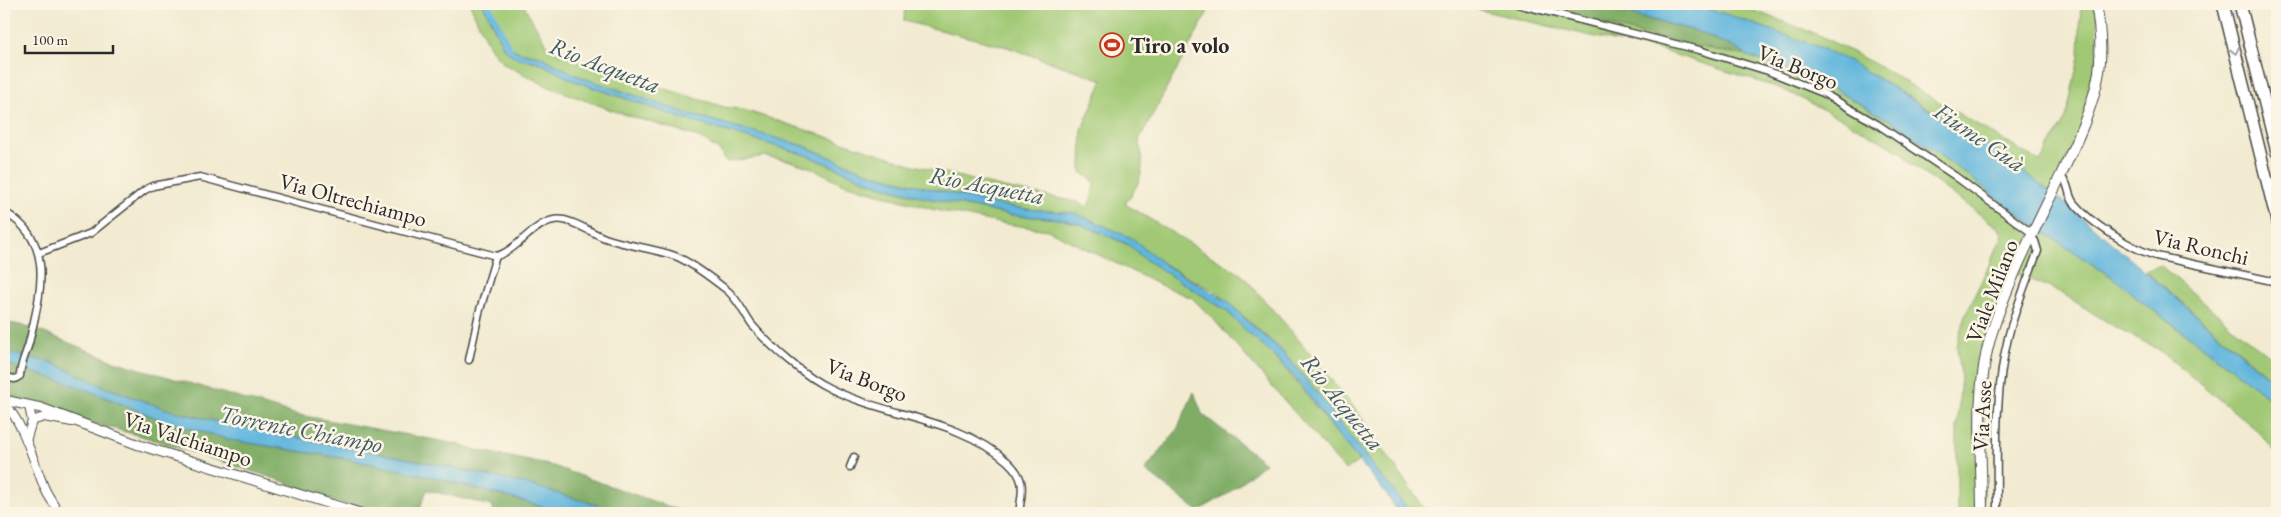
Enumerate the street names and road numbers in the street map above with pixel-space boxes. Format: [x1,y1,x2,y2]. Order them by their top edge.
street label: Via Borgo [1753,38,1843,96]
street label: Via Oltrechiampo [276,166,430,234]
street label: Via Ronchi [2151,222,2251,272]
street label: Viale Milano [1959,235,2025,347]
street label: Via Borgo [822,351,912,409]
street label: Via Asse [1966,379,1998,452]
street label: Via Valchiampo [120,405,256,473]

